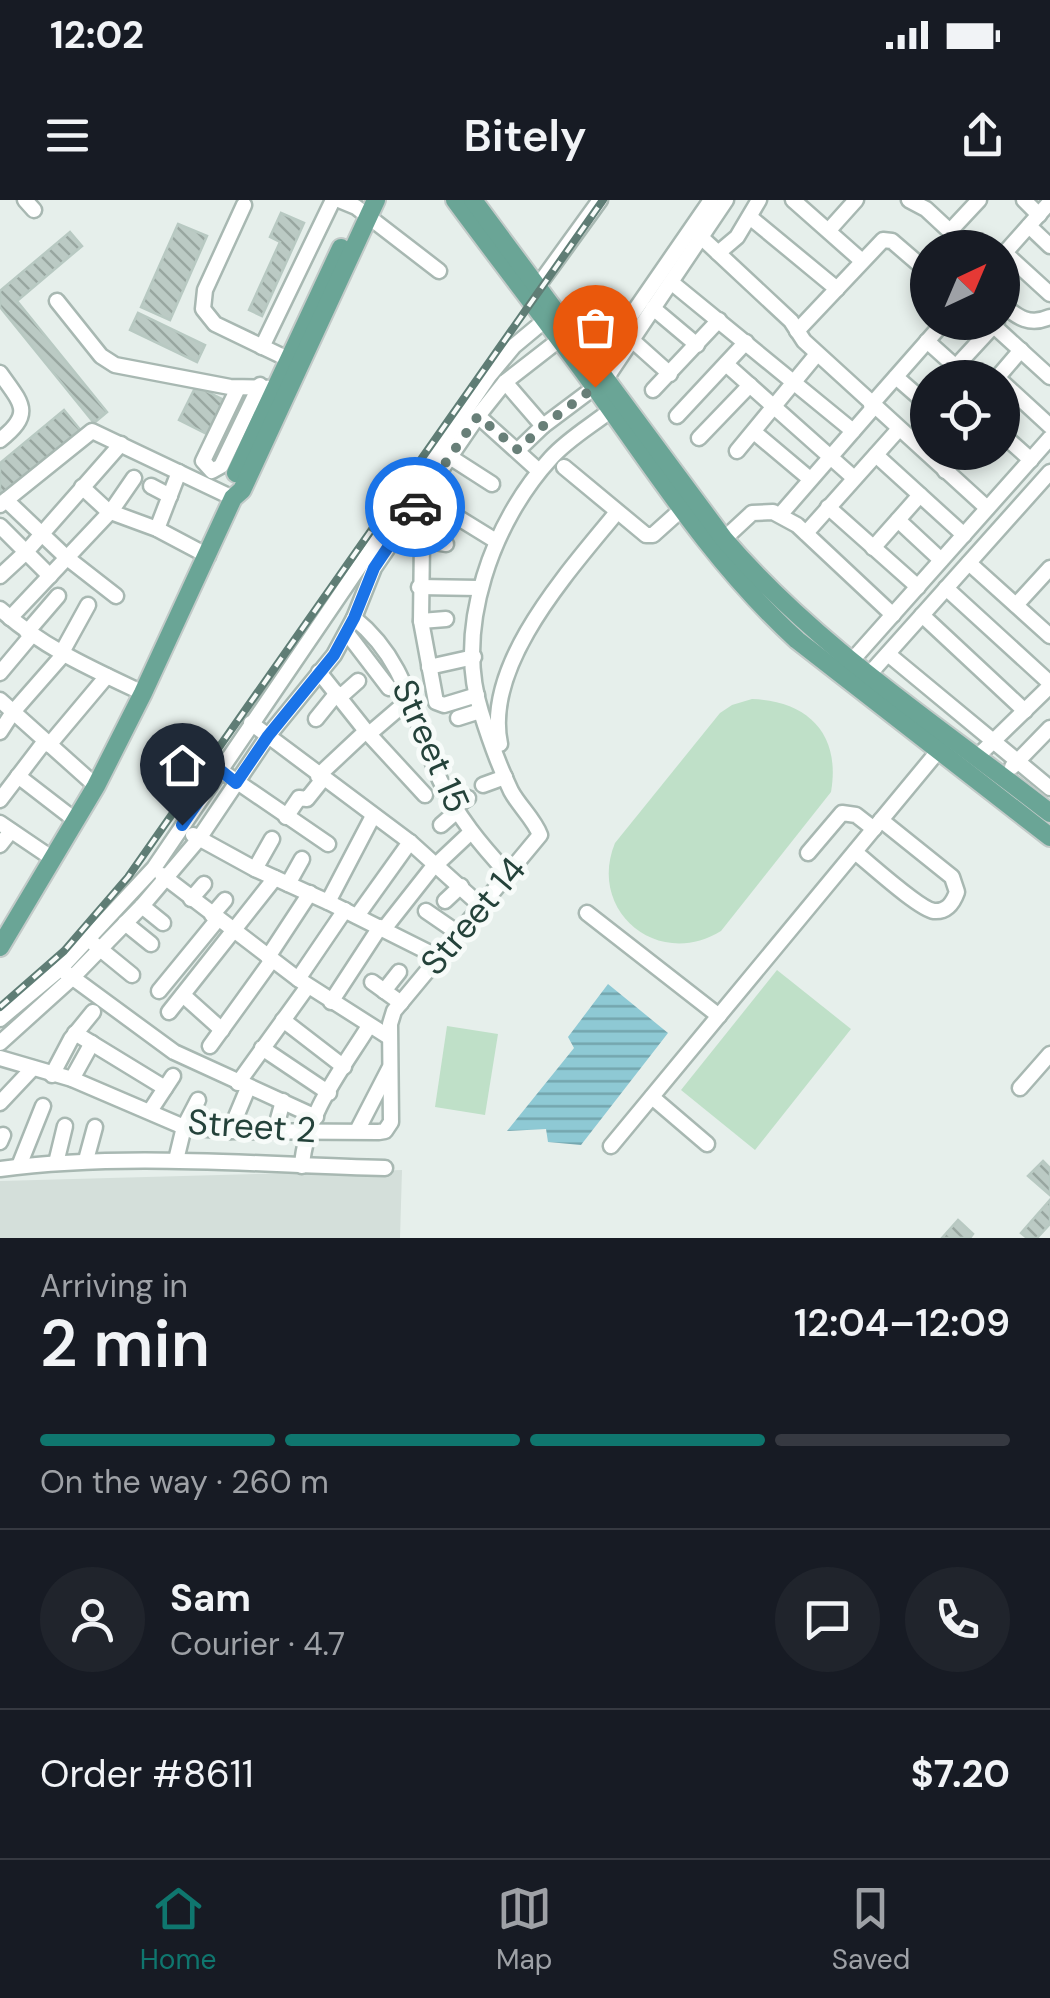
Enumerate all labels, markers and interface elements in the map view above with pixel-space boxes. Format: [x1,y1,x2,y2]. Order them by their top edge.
text: 12:02 [50,10,144,60]
text: Bitely [463,106,587,165]
icon: menu [40,108,95,163]
icon: share [955,108,1010,163]
north arrow [910,230,1020,340]
map controls [910,230,1020,470]
pin [553,285,638,388]
icon: bag [568,300,623,355]
button: locate [910,360,1020,470]
courier [365,457,465,557]
icon: car [388,480,443,535]
street label: Street 15 [381,672,481,820]
pin [140,723,225,826]
icon: home [155,738,210,793]
street label: Street 14 [410,847,536,985]
street label: Street 2 [186,1099,318,1153]
text: Arriving in [40,1265,188,1307]
text: 12:04–12:09 [794,1298,1010,1348]
text: 2 min [40,1302,210,1386]
text: On the way · 260 m [40,1461,329,1503]
button: person [40,1567,145,1672]
button: chat [775,1567,880,1672]
button: phone [905,1567,1010,1672]
text: Sam [170,1573,251,1623]
text: Courier · 4.7 [170,1623,345,1665]
text: Order #8611 [40,1749,254,1799]
text: $7.20 [911,1749,1010,1799]
tab: Home [140,1881,216,1978]
tab: Map [496,1881,552,1978]
tab: Saved [832,1881,910,1978]

